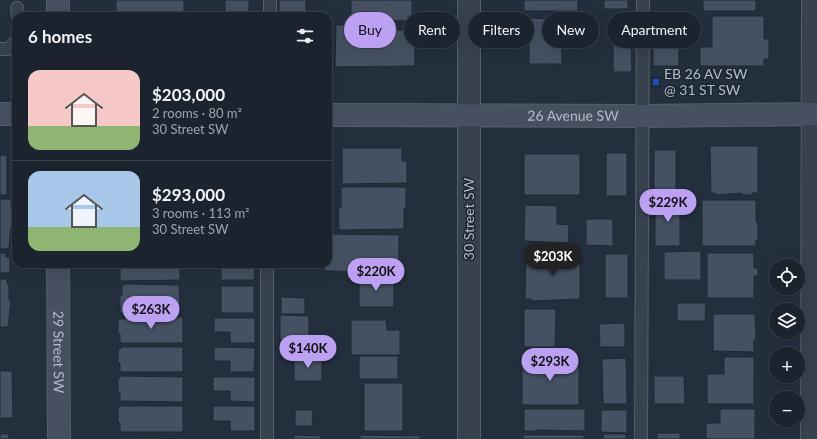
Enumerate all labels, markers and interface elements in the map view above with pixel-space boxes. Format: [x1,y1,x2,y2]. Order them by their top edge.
chip: Buy [344,12,396,48]
chip: Rent [404,12,460,48]
chip: Filters [468,12,534,48]
chip: New [542,12,599,48]
chip: Apartment [607,12,701,48]
icon: filters [294,25,316,47]
text: 6 homes [28,26,92,47]
place label: EB 26 AV SW @ 31 ST SW [664,65,748,98]
marker: EB 26 AV SW @ 31 ST SW [651,77,661,87]
text: $203,000 [152,84,225,105]
icon: home [60,86,108,134]
text: 2 rooms · 80 m² [152,105,242,121]
street label: 26 Avenue SW [527,107,619,124]
text: 30 Street SW [152,121,228,137]
street label: 30 Street SW [460,177,477,260]
text: $293,000 [152,184,225,205]
icon: home [60,187,108,235]
pin: $229K [640,189,696,223]
text: $229K [648,194,688,210]
text: 3 rooms · 113 m² [152,205,249,221]
text: 30 Street SW [152,221,228,237]
pin: $203K [525,243,581,277]
text: $203K [533,248,573,264]
pin: $220K [348,258,404,292]
map controls [769,259,805,427]
button: locate [769,259,805,295]
text: $220K [356,263,396,279]
pin: $263K [123,296,179,330]
text: $263K [131,301,171,317]
button: layers [769,303,805,339]
street label: 29 Street SW [50,311,68,394]
pin: $140K [280,335,336,369]
text: $140K [288,340,328,356]
button: + [769,347,805,383]
pin: $293K [522,348,578,382]
text: $293K [530,353,570,369]
button: − [769,391,805,427]

